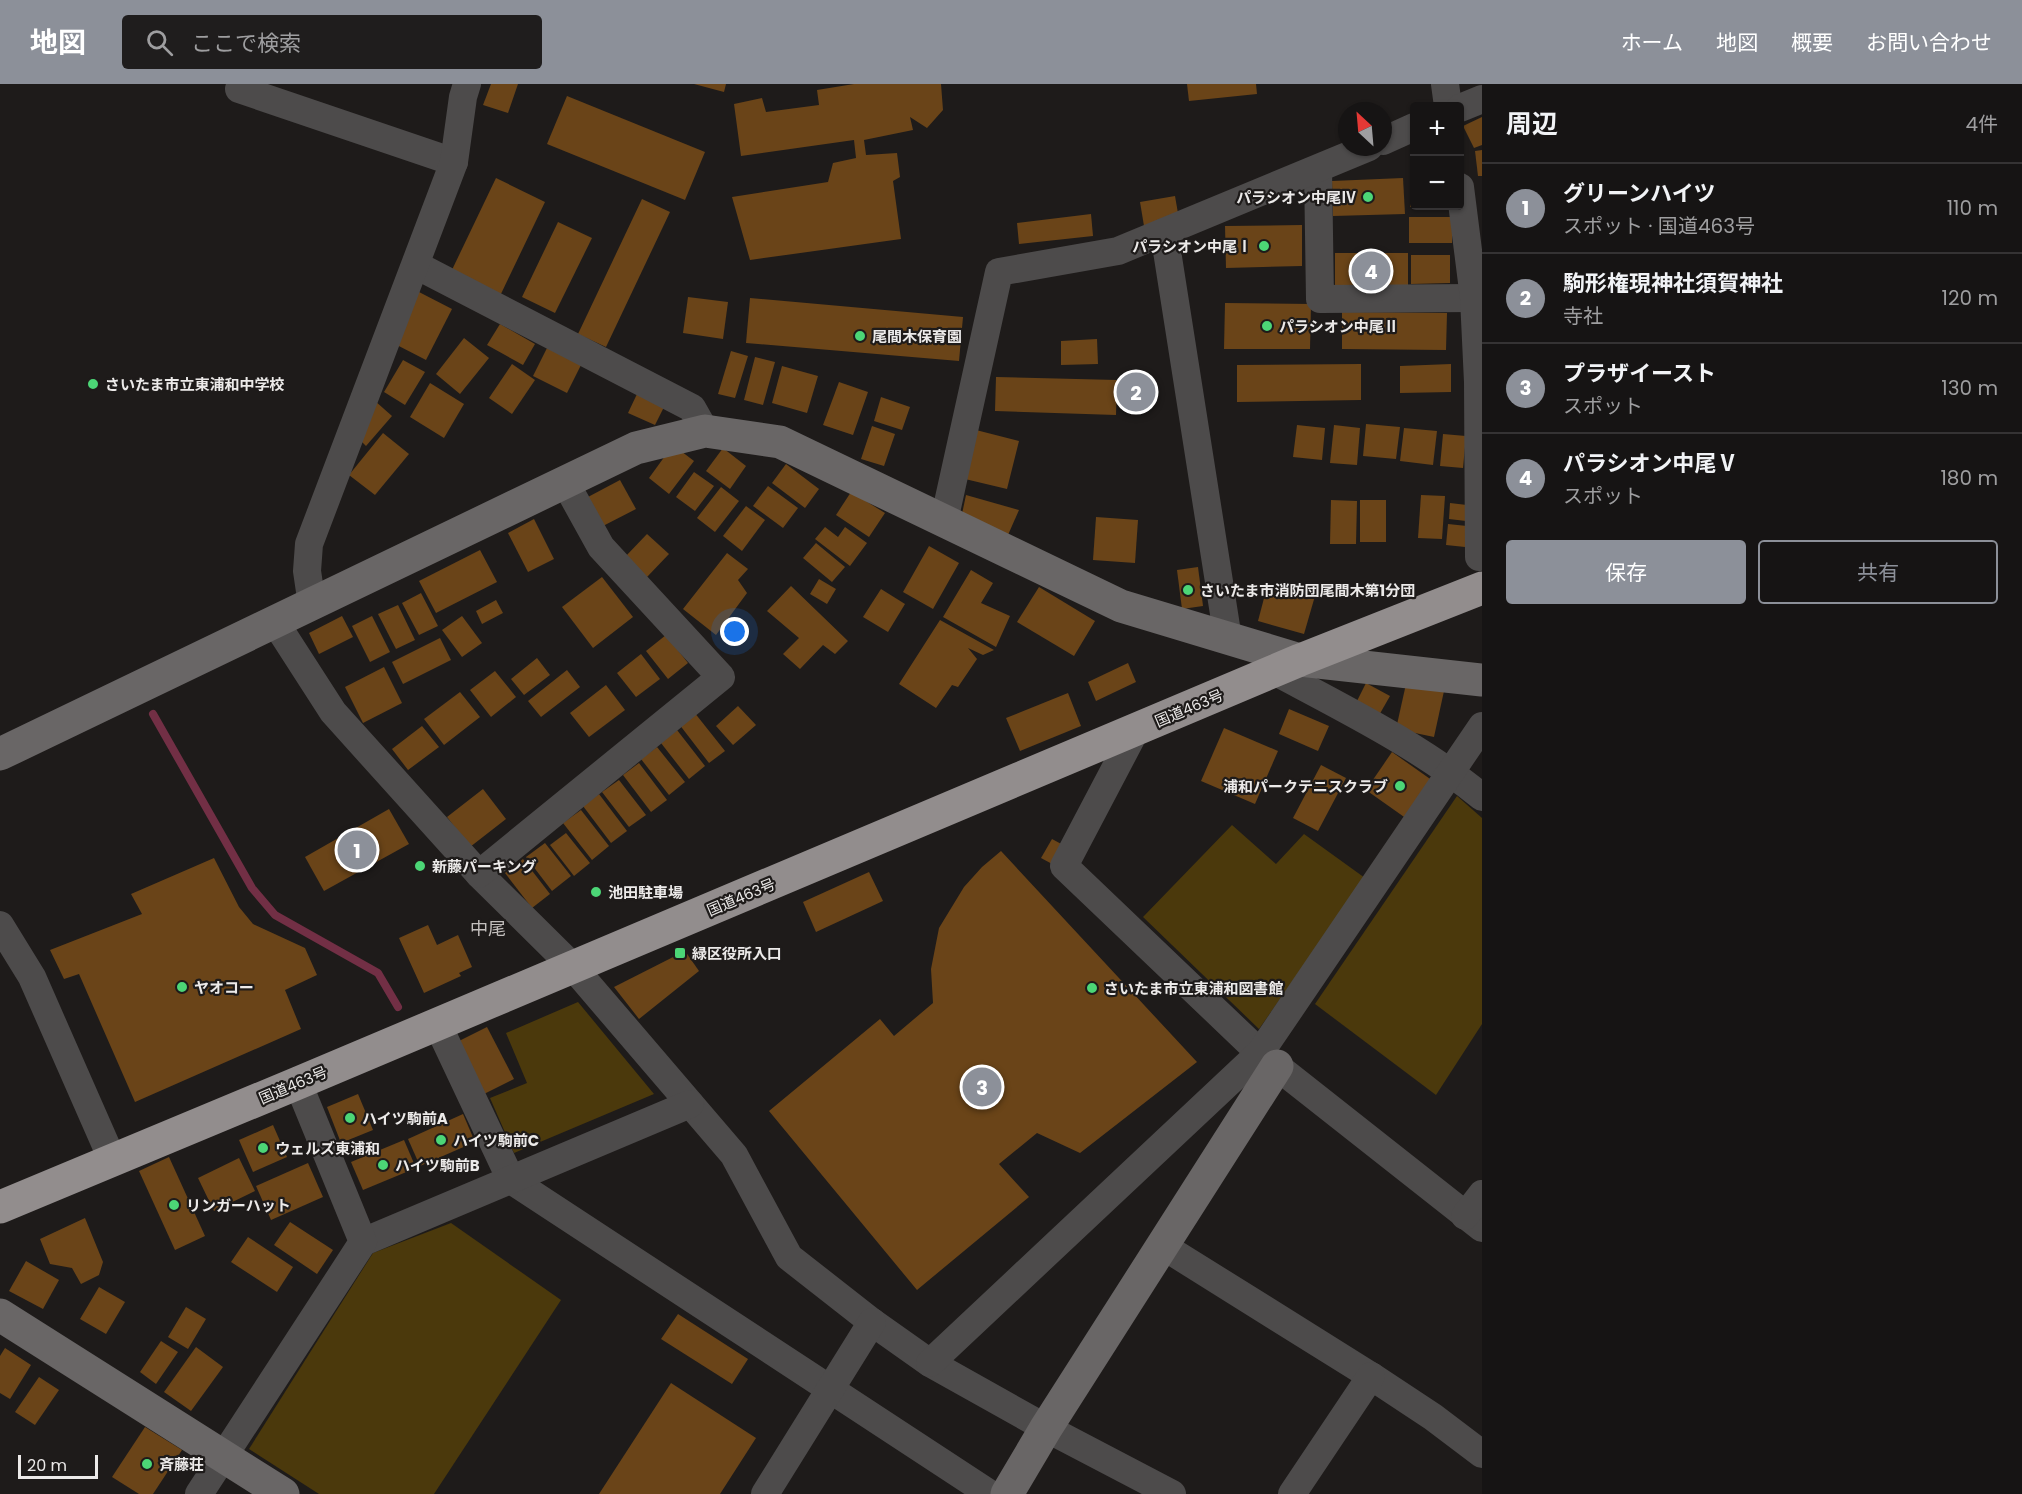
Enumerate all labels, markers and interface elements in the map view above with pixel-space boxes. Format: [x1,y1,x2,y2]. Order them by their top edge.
search box [122,15,542,69]
text: 地図 [30,23,86,62]
icon: search [143,26,176,59]
text: ここで検索 [191,28,301,59]
text: ホーム [1621,28,1683,57]
text: 地図 [1716,28,1758,57]
text: 概要 [1791,28,1833,57]
text: お問い合わせ [1866,28,1992,57]
north arrow [1338,102,1392,156]
map controls [1410,102,1464,210]
button: + [1410,102,1464,156]
text: 周辺 [1506,106,1558,142]
text: 4件 [1965,110,1998,138]
button: − [1410,156,1464,210]
text: グリーンハイツ [1563,178,1715,209]
place label: パラシオン中尾Ⅳ [1236,187,1356,208]
marker: パラシオン中尾Ⅳ [1361,190,1375,204]
text: 1 [1522,194,1529,222]
text: 110 m [1947,194,1998,222]
text: スポット · 国道463号 [1563,212,1755,240]
place label: パラシオン中尾Ⅰ [1132,236,1252,257]
marker: パラシオン中尾Ⅰ [1257,239,1271,253]
pin: 4 [1352,248,1390,294]
text: 駒形権現神社須賀神社 [1563,268,1783,299]
text: 2 [1520,284,1531,312]
text: 120 m [1942,284,1998,312]
text: 寺社 [1563,302,1603,330]
place label: パラシオン中尾Ⅱ [1279,316,1399,337]
marker: パラシオン中尾Ⅱ [1260,319,1274,333]
place label: 尾間木保育園 [872,326,962,347]
marker: 尾間木保育園 [853,329,867,343]
text: プラザイースト [1563,358,1716,389]
pin: 2 [1116,370,1156,414]
place label: さいたま市立東浦和中学校 [105,374,285,395]
text: 3 [1519,374,1532,402]
text: 130 m [1941,374,1998,402]
marker: さいたま市立東浦和中学校 [86,377,100,391]
text: スポット [1563,392,1643,420]
text: パラシオン中尾Ⅴ [1563,448,1739,479]
text: 4 [1519,464,1532,492]
text: 180 m [1940,464,1998,492]
text: スポット [1563,482,1643,510]
button: 保存 [1506,540,1746,604]
button: 共有 [1758,540,1998,604]
place label: さいたま市消防団尾間木第1分団 [1200,580,1415,601]
marker: さいたま市消防団尾間木第1分団 [1181,583,1195,597]
your location [720,617,749,646]
street label: 国道463号 [1151,684,1227,732]
place label: 浦和パークテニスクラブ [1223,776,1388,797]
marker: 浦和パークテニスクラブ [1393,779,1407,793]
pin: 1 [338,828,376,873]
place label: 新藤パーキング [432,856,537,877]
marker: 新藤パーキング [413,859,427,873]
street label: 国道463号 [703,873,779,921]
place label: 池田駐車場 [608,882,683,903]
marker: 池田駐車場 [589,885,603,899]
district label: 中尾 [470,916,506,941]
place label: 緑区役所入口 [692,943,782,964]
marker: 緑区役所入口 [673,946,687,960]
place label: ヤオコー [194,977,254,998]
place label: さいたま市立東浦和図書館 [1104,978,1284,999]
marker: ヤオコー [175,980,189,994]
marker: さいたま市立東浦和図書館 [1085,981,1099,995]
street label: 国道463号 [255,1061,331,1109]
pin: 3 [962,1064,1002,1110]
place label: ハイツ駒前A [362,1108,448,1129]
marker: ハイツ駒前A [343,1111,357,1125]
place label: ハイツ駒前C [453,1130,539,1151]
marker: ハイツ駒前C [434,1133,448,1147]
place label: ウェルズ東浦和 [275,1138,380,1159]
marker: ウェルズ東浦和 [256,1141,270,1155]
place label: ハイツ駒前B [395,1155,480,1176]
marker: ハイツ駒前B [376,1158,390,1172]
place label: リンガーハット [186,1195,291,1216]
marker: リンガーハット [167,1198,181,1212]
scale bar [18,1452,98,1480]
text: 20 m [27,1454,67,1477]
place label: 斉藤荘 [159,1454,204,1475]
marker: 斉藤荘 [140,1457,154,1471]

